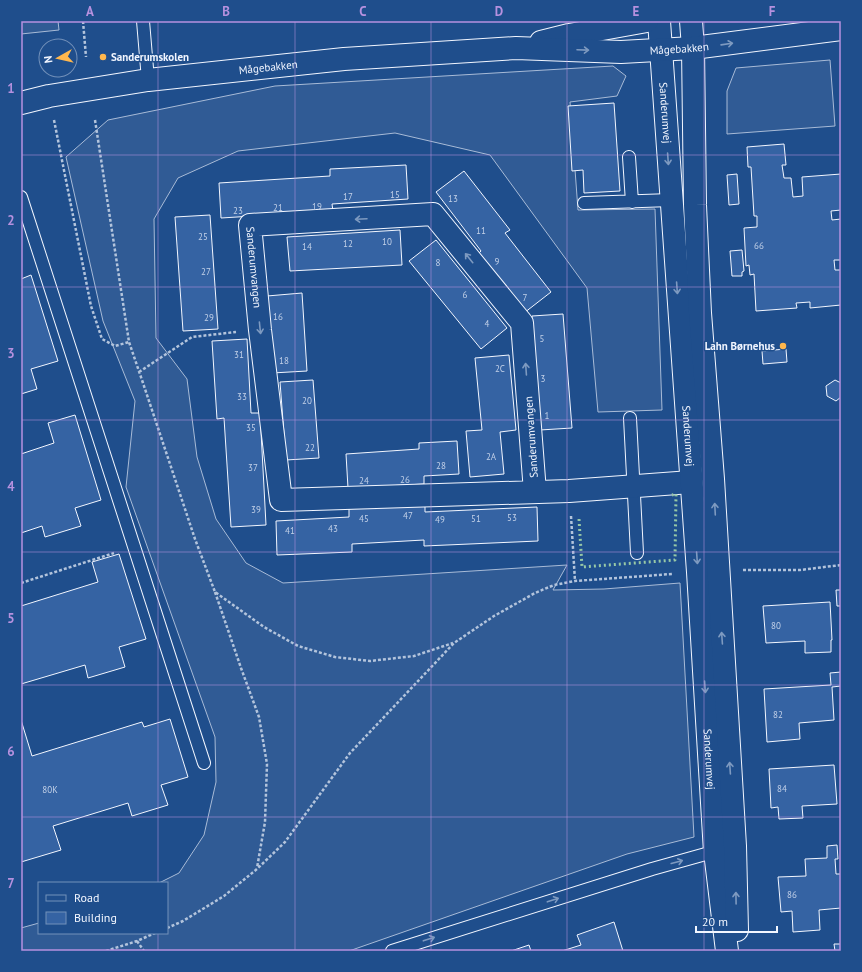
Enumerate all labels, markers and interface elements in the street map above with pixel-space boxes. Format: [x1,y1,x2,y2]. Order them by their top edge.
text: A [86,3,94,20]
text: B [222,3,230,20]
text: C [359,3,367,20]
text: D [495,3,503,20]
text: E [633,3,640,20]
text: F [769,3,776,20]
north arrow [38,38,78,78]
street label: Mågebakken [649,39,710,57]
one-way arrow [720,40,733,48]
one-way arrow [576,47,589,54]
place label: Sanderumskolen [111,50,189,64]
marker: Sanderumskolen [98,52,108,62]
text: N [41,55,56,64]
street label: Mågebakken [238,57,298,77]
text: 1 [7,80,15,97]
street label: Sanderumvej [656,82,675,144]
one-way arrow [664,152,672,165]
house number: 15 [390,189,400,200]
house number: 17 [343,191,353,202]
house number: 13 [448,193,458,204]
house number: 19 [312,201,322,212]
house number: 21 [273,202,283,213]
house number: 23 [233,205,243,216]
text: 2 [7,212,15,229]
one-way arrow [355,215,368,222]
house number: 11 [476,225,486,236]
street label: Sanderumvangen [243,226,265,309]
house number: 25 [198,231,208,242]
house number: 10 [382,236,392,247]
house number: 12 [343,238,353,249]
house number: 66 [754,240,764,251]
house number: 14 [302,241,312,252]
one-way arrow [465,253,474,264]
house number: 9 [495,256,500,267]
house number: 8 [436,257,441,268]
house number: 27 [201,266,211,277]
one-way arrow [674,281,681,294]
house number: 6 [463,289,468,300]
house number: 7 [523,292,528,303]
house number: 16 [273,311,283,322]
house number: 29 [204,312,214,323]
house number: 4 [485,318,490,329]
one-way arrow [256,321,264,334]
house number: 5 [540,333,545,344]
place label: Lahn Børnehus [705,339,775,353]
marker: Lahn Børnehus [778,341,788,351]
text: 3 [7,345,15,362]
house number: 31 [234,349,244,360]
house number: 18 [279,355,289,366]
house number: 2C [495,363,505,374]
one-way arrow [522,363,529,376]
house number: 3 [541,373,546,384]
house number: 33 [237,391,247,402]
house number: 20 [302,395,312,406]
street label: Sanderumvangen [521,396,541,478]
street label: Sanderumvej [679,405,698,467]
house number: 1 [545,410,550,421]
house number: 35 [246,422,256,433]
house number: 22 [305,442,315,453]
house number: 2A [486,451,497,462]
house number: 28 [436,460,446,471]
house number: 37 [248,462,258,473]
house number: 26 [400,474,410,485]
house number: 24 [359,475,369,486]
text: 4 [7,478,15,495]
one-way arrow [711,503,718,516]
house number: 39 [251,504,261,515]
house number: 47 [403,510,413,521]
house number: 53 [507,512,517,523]
house number: 45 [359,513,369,524]
house number: 51 [471,513,481,524]
house number: 49 [435,514,445,525]
house number: 43 [328,523,338,534]
house number: 41 [285,525,295,536]
one-way arrow [693,551,700,564]
text: 5 [7,610,15,627]
house number: 80 [771,620,781,631]
one-way arrow [719,632,726,645]
one-way arrow [701,680,708,693]
house number: 82 [773,709,783,720]
street label: Sanderumvej [701,728,718,790]
text: 6 [7,743,15,760]
one-way arrow [727,762,734,775]
house number: 84 [777,783,787,794]
house number: 80K [42,784,58,795]
one-way arrow [671,858,684,865]
text: 7 [7,875,15,892]
legend [38,882,168,934]
house number: 86 [787,889,797,900]
text: Road [74,890,99,905]
one-way arrow [732,892,740,905]
one-way arrow [546,896,559,903]
scale bar [696,908,777,934]
text: Building [74,910,117,925]
text: 20 m [702,914,728,929]
one-way arrow [422,935,435,942]

